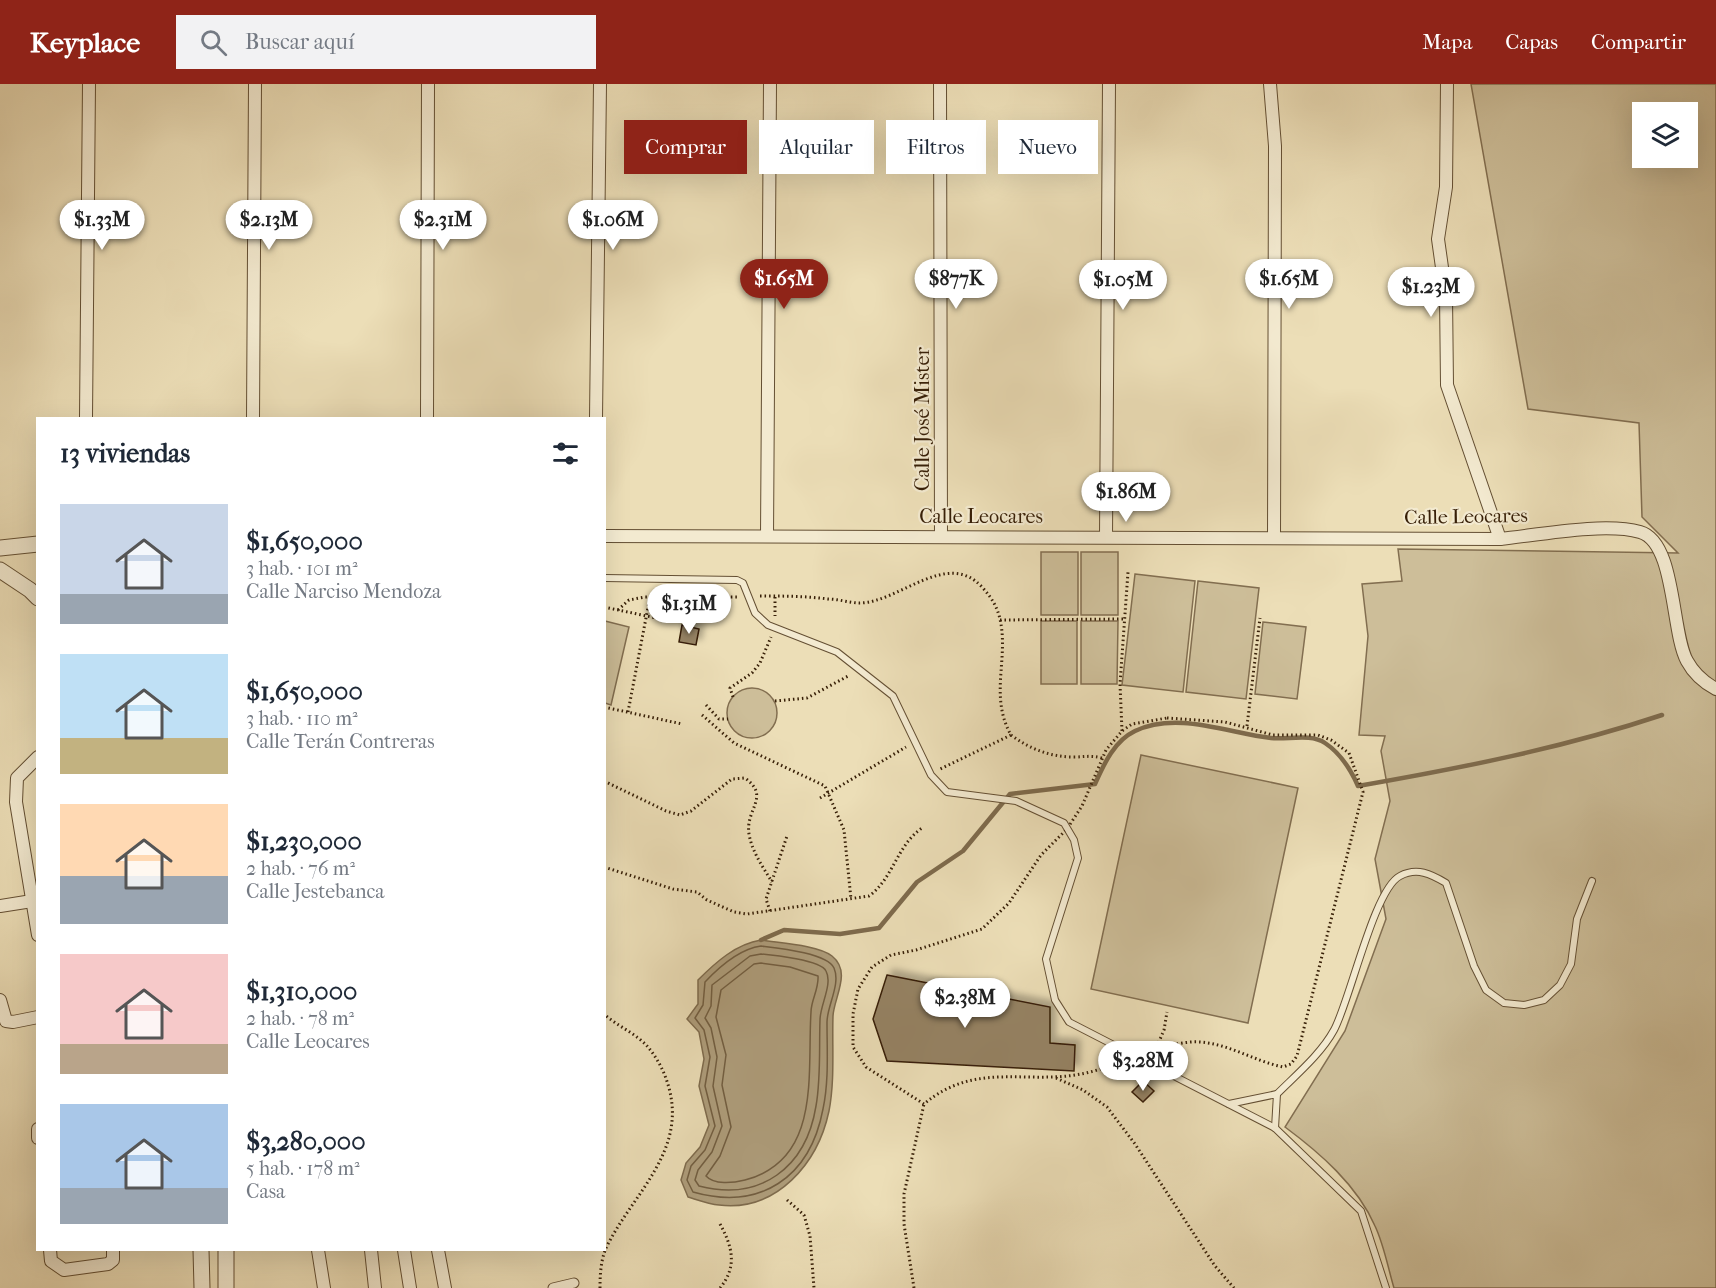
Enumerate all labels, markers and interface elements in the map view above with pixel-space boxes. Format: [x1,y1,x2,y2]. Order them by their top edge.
search box [176,15,596,69]
text: Keyplace [30,26,140,59]
icon: search [197,26,230,59]
text: Buscar aquí [245,29,354,55]
text: Mapa [1422,30,1472,54]
text: Capas [1505,30,1558,54]
text: Compartir [1591,30,1686,54]
map controls [1632,102,1698,168]
button: layers [1632,102,1698,168]
chip: Comprar [624,120,747,174]
chip: Alquilar [759,120,874,174]
chip: Filtros [886,120,986,174]
chip: Nuevo [998,120,1098,174]
pin: $1.33M [53,200,151,251]
pin: $2.13M [220,200,318,251]
pin: $2.31M [394,200,492,251]
pin: $1.06M [564,200,662,251]
text: $1.33M [74,208,130,231]
text: $2.13M [240,208,298,231]
text: $2.31M [414,208,472,231]
text: $1.06M [582,208,644,231]
pin: $1.65M [735,259,833,310]
pin: $877K [914,259,998,310]
pin: $1.65M [1240,259,1338,310]
pin: $1.05M [1074,260,1172,311]
text: $1.65M [754,267,814,290]
text: $877K [929,267,983,290]
text: $1.65M [1259,267,1319,290]
pin: $1.23M [1382,267,1480,318]
text: $1.05M [1093,268,1153,291]
text: $1.23M [1402,275,1460,298]
street label: Calle José Mister [911,347,934,491]
icon: filters [549,437,582,470]
text: 13 viviendas [60,438,190,469]
pin: $1.86M [1077,472,1175,523]
text: $1.86M [1095,480,1157,503]
street label: Calle Leocares [1404,504,1528,529]
street label: Calle Leocares [919,505,1043,528]
text: $1,650,000 [246,526,363,557]
icon: home [108,528,180,600]
text: 3 hab. · 101 m² [246,557,358,580]
text: Calle Narciso Mendoza [246,580,441,603]
pin: $1.31M [640,584,738,635]
text: $1.31M [661,592,717,615]
text: $1,650,000 [246,676,363,707]
icon: home [108,678,180,750]
text: 3 hab. · 110 m² [246,707,358,730]
text: Calle Terán Contreras [246,730,435,753]
text: $1,230,000 [246,826,362,857]
icon: home [108,828,180,900]
text: 2 hab. · 76 m² [246,857,355,880]
text: Calle Jestebanca [246,880,385,903]
text: $1,310,000 [246,976,357,1007]
icon: home [108,978,180,1050]
pin: $2.38M [916,978,1014,1029]
text: $2.38M [934,986,996,1009]
text: 2 hab. · 78 m² [246,1007,354,1030]
text: Calle Leocares [246,1030,370,1053]
pin: $3.28M [1094,1041,1192,1092]
text: $3.28M [1112,1049,1174,1072]
text: $3,280,000 [246,1126,366,1157]
icon: home [108,1128,180,1200]
text: 5 hab. · 178 m² [246,1157,360,1180]
text: Casa [246,1180,285,1203]

